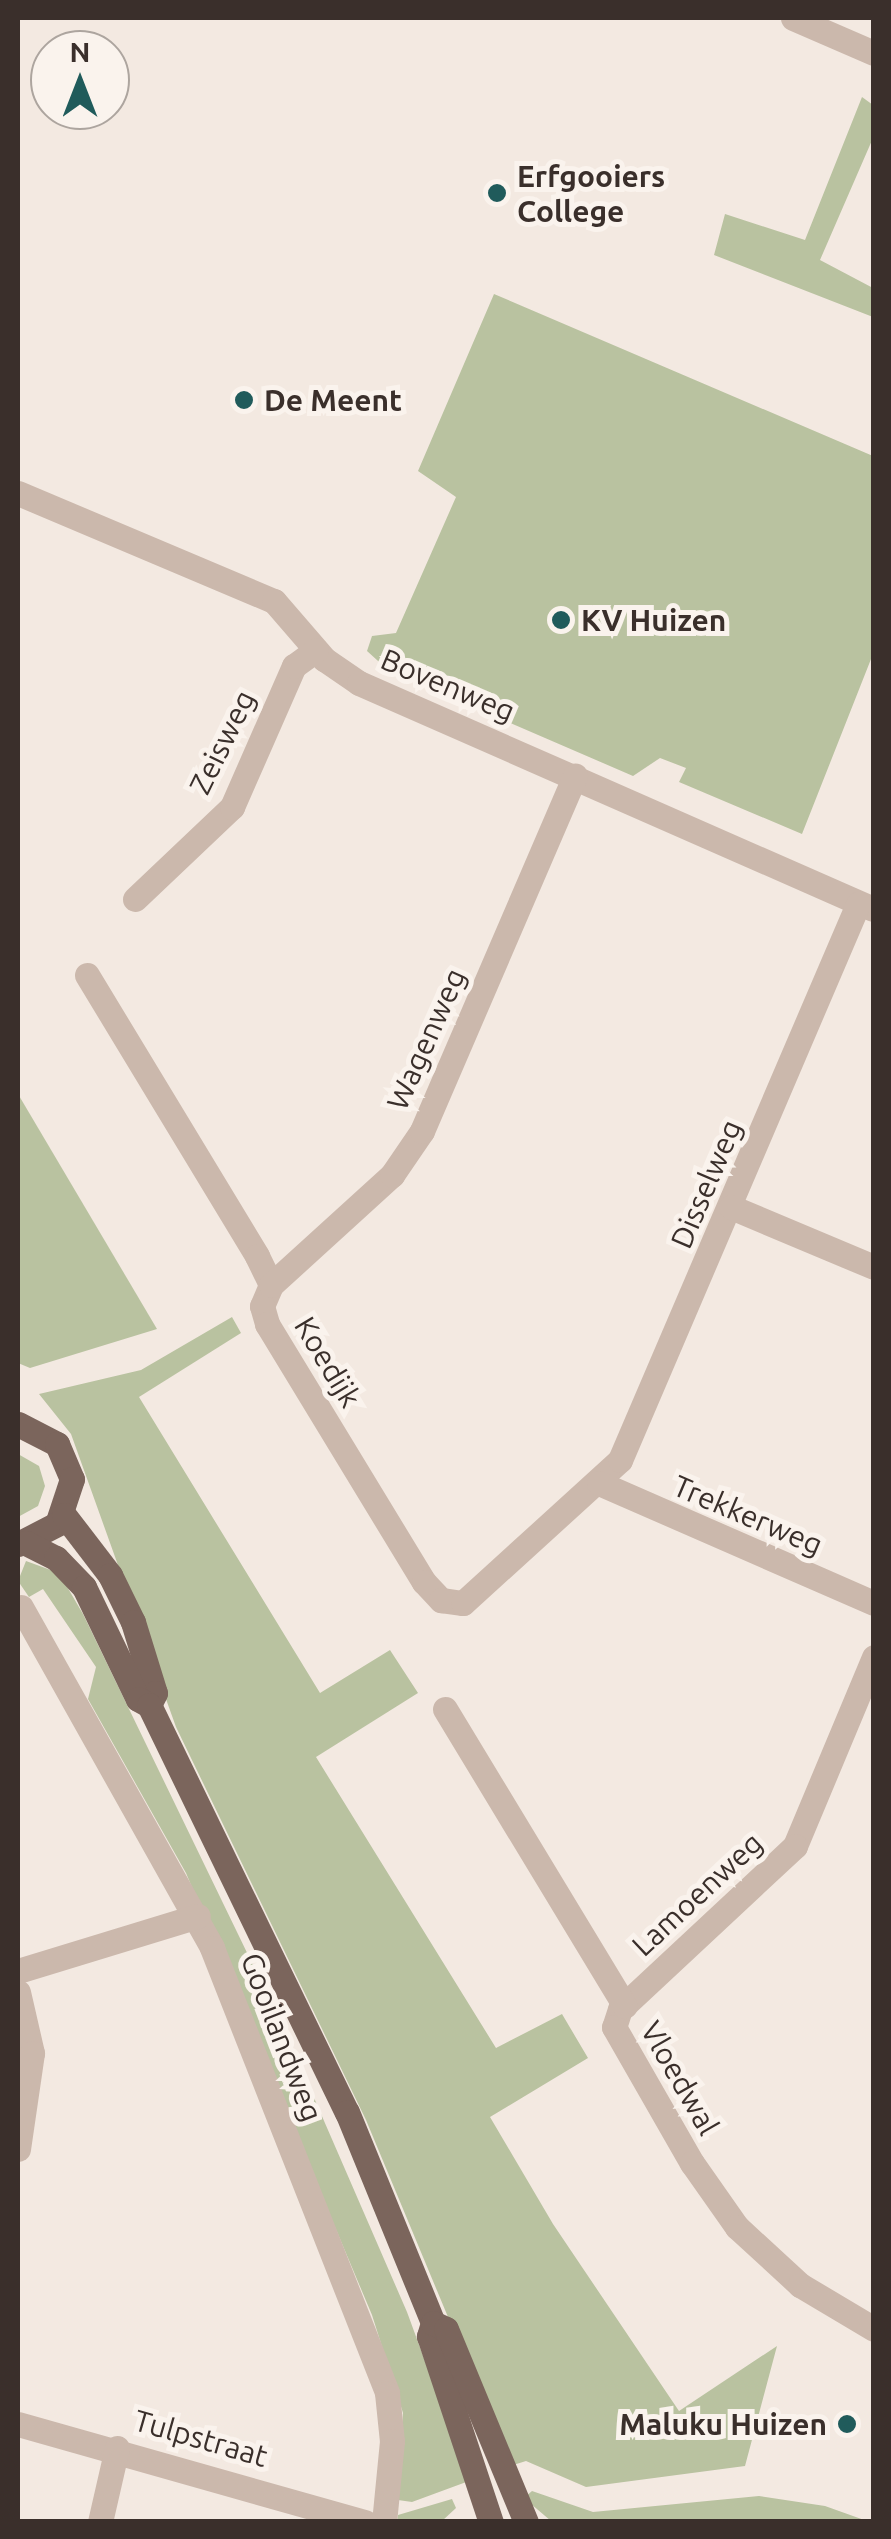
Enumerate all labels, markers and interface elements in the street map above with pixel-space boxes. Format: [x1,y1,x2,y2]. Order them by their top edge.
north arrow [30,30,130,130]
text: N [70,36,90,67]
place label: Erfgooiers College [517,158,665,228]
marker: Erfgooiers College [486,182,508,204]
place label: De Meent [264,382,402,418]
marker: De Meent [233,389,255,411]
place label: KV Huizen [581,602,726,638]
marker: KV Huizen [550,609,572,631]
street label: Bovenweg [376,641,520,729]
street label: Zeisweg [182,684,262,800]
street label: Wagenweg [379,963,473,1115]
street label: Disselweg [663,1114,749,1254]
street label: Koedijk [287,1310,369,1414]
street label: Trekkerweg [668,1467,828,1563]
street label: Lamoenweg [624,1825,770,1963]
street label: Gooilandweg [233,1948,331,2126]
street label: Vloedwal [633,2015,727,2141]
street label: Tulpstraat [130,2402,272,2474]
place label: Maluku Huizen [619,2406,827,2442]
marker: Maluku Huizen [836,2413,858,2435]

